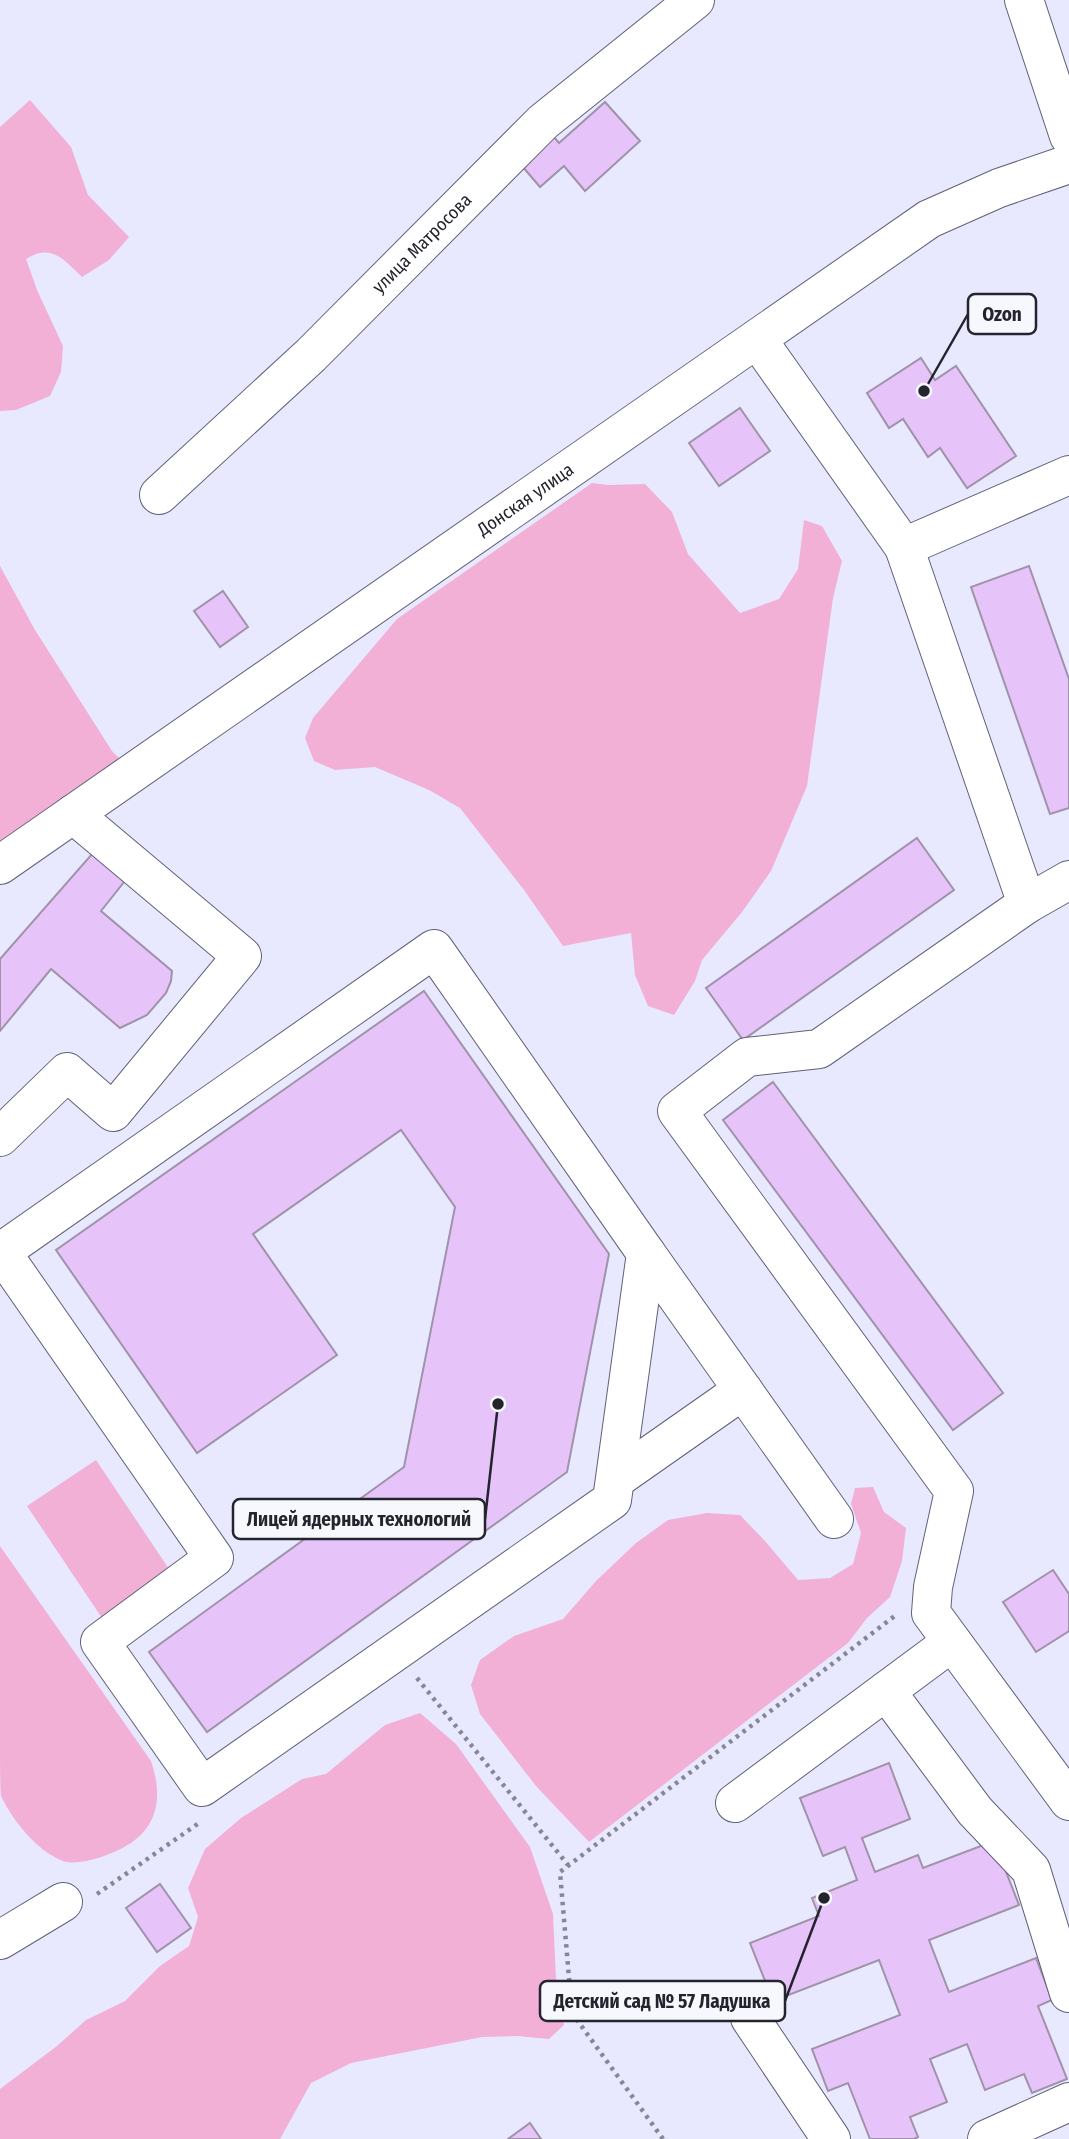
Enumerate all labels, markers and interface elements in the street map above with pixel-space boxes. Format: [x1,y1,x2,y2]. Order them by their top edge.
street label: улица Матросова [368,189,476,298]
callout: Ozon [968,294,1036,334]
text: Ozon [982,303,1022,326]
street label: Донская улица [472,458,578,541]
callout: Лицей ядерных технологий [233,1499,485,1539]
text: Лицей ядерных технологий [247,1508,471,1531]
callout: Детский сад № 57 Ладушка [540,1981,785,2021]
text: Детский сад № 57 Ладушка [553,1990,770,2013]

